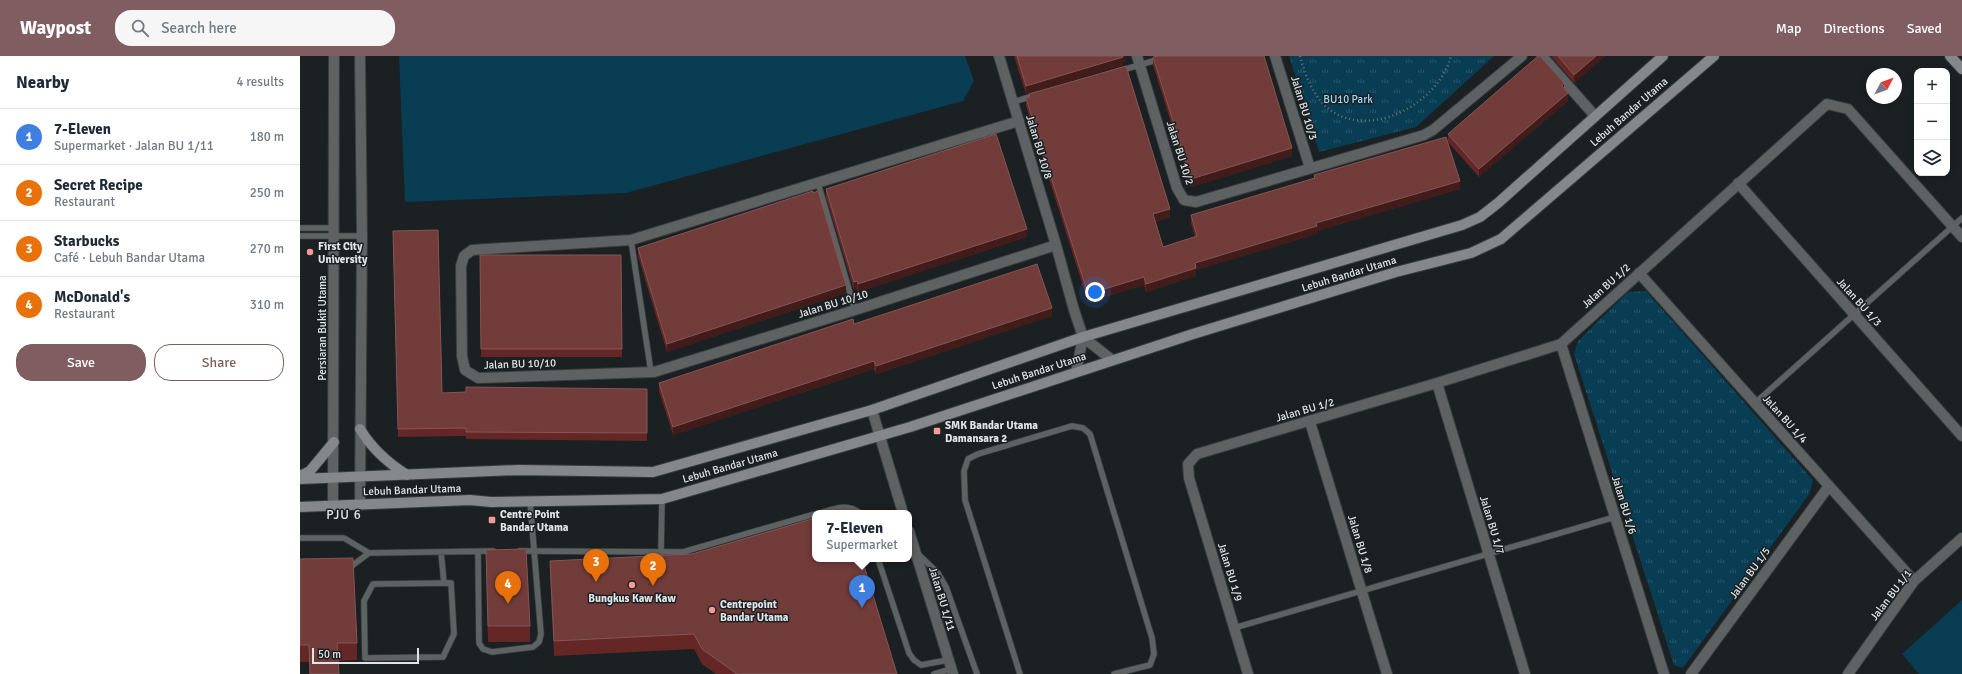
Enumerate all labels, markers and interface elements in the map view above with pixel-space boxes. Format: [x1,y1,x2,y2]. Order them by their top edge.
search box [115,10,395,46]
text: Waypost [20,16,91,40]
icon: search [129,17,151,39]
text: Search here [161,19,237,37]
text: Map [1776,20,1802,37]
text: Directions [1824,20,1885,37]
text: Saved [1907,20,1942,37]
north arrow [1866,68,1902,104]
map controls [1914,68,1950,176]
button: + [1914,68,1950,104]
text: Nearby [16,72,69,93]
text: 4 results [236,74,284,90]
street label: Jalan BU 10/3 [1288,74,1320,142]
street label: Lebuh Bandar Utama [1588,75,1671,149]
park label: BU10 Park [1323,93,1373,106]
button: − [1914,104,1950,140]
street label: Jalan BU 10/8 [1023,113,1055,181]
street label: Jalan BU 10/2 [1164,119,1196,187]
text: 7-Eleven [54,120,111,138]
text: 1 [25,129,33,145]
text: 180 m [250,129,284,145]
text: Supermarket · Jalan BU 1/11 [54,138,214,154]
button: layers [1914,140,1950,176]
text: Secret Recipe [54,176,143,194]
text: 2 [25,185,33,201]
text: 250 m [250,185,284,201]
text: Restaurant [54,194,115,210]
text: Starbucks [54,232,119,250]
place label: First City University [318,240,368,266]
text: 3 [25,241,33,257]
text: 270 m [250,241,284,257]
marker: First City University [305,247,315,257]
text: Café · Lebuh Bandar Utama [54,250,205,266]
street label: Lebuh Bandar Utama [1300,253,1398,295]
street label: Jalan BU 1/2 [1579,261,1633,311]
street label: Persiaran Bukit Utama [316,275,329,381]
street label: Jalan BU 1/3 [1834,275,1884,329]
your location [1085,282,1105,302]
street label: Jalan BU 10/10 [797,287,870,321]
text: McDonald's [54,288,130,306]
text: 4 [25,297,33,313]
text: 310 m [250,297,284,313]
text: Restaurant [54,306,115,322]
button: Save [16,344,146,381]
button: Share [154,344,284,381]
street label: Lebuh Bandar Utama [990,349,1088,392]
street label: Jalan BU 10/10 [484,356,556,372]
street label: Jalan BU 1/4 [1760,392,1810,446]
street label: Jalan BU 1/2 [1274,395,1336,425]
place label: SMK Bandar Utama Damansara 2 [945,419,1038,445]
marker: SMK Bandar Utama Damansara 2 [932,426,942,436]
street label: Lebuh Bandar Utama [681,446,780,486]
street label: Jalan BU 1/6 [1609,474,1639,536]
street label: Lebuh Bandar Utama [363,482,462,498]
street label: Jalan BU 1/7 [1477,494,1507,556]
district label: PJU 6 [326,507,362,523]
place label: Centre Point Bandar Utama [500,508,569,534]
popup [812,510,912,562]
street label: Jalan BU 1/8 [1345,513,1375,575]
marker: Centre Point Bandar Utama [487,515,497,525]
text: 7-Eleven [826,519,883,537]
text: Supermarket [826,537,898,553]
street label: Jalan BU 1/9 [1215,541,1245,603]
street label: Jalan BU 1/5 [1727,545,1773,601]
pin: 3 [583,549,609,582]
pin: 2 [640,553,666,586]
street label: Jalan BU 1/11 [926,565,958,633]
street label: Jalan BU 1/1 [1868,567,1914,623]
pin: 4 [495,571,521,604]
pin: 1 [849,575,875,608]
marker: Bungkus Kaw Kaw [627,580,637,590]
place label: Bungkus Kaw Kaw [588,592,676,605]
place label: Centrepoint Bandar Utama [720,598,789,624]
marker: Centrepoint Bandar Utama [707,605,717,615]
scale bar [312,646,419,665]
text: 50 m [318,648,341,661]

